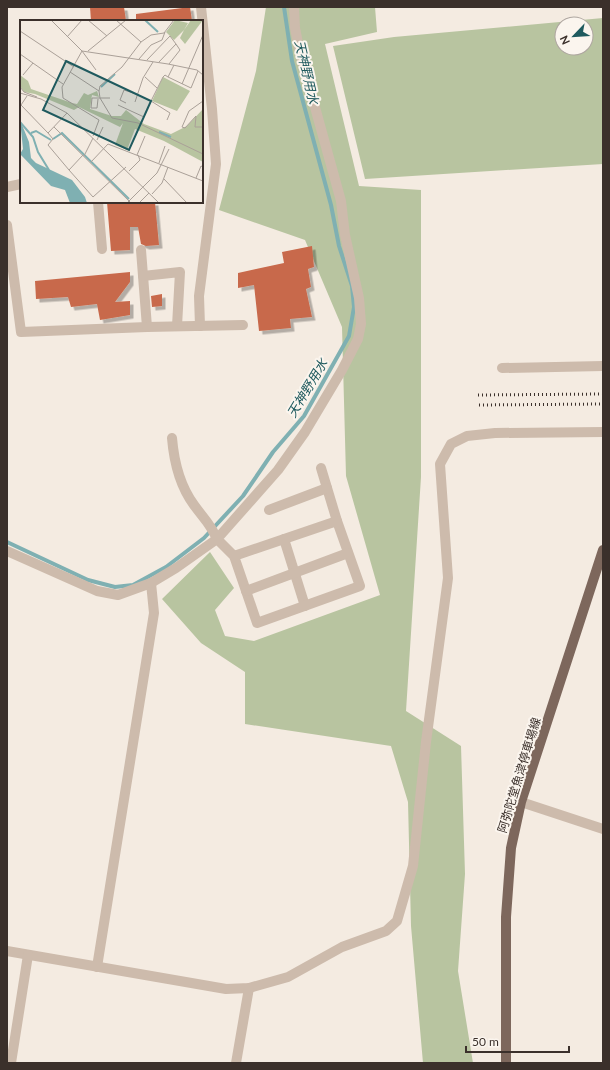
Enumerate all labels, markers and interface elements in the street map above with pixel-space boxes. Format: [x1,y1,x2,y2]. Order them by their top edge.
north arrow [554,16,594,56]
inset map [20,20,203,203]
text: N [557,34,572,47]
water label: 天神野用水 [292,39,323,107]
water label: 天神野用水 [283,354,332,420]
street label: 阿弥陀堂魚津停車場線 [494,715,544,835]
scale bar [466,1028,569,1054]
text: 50 m [472,1034,499,1049]

